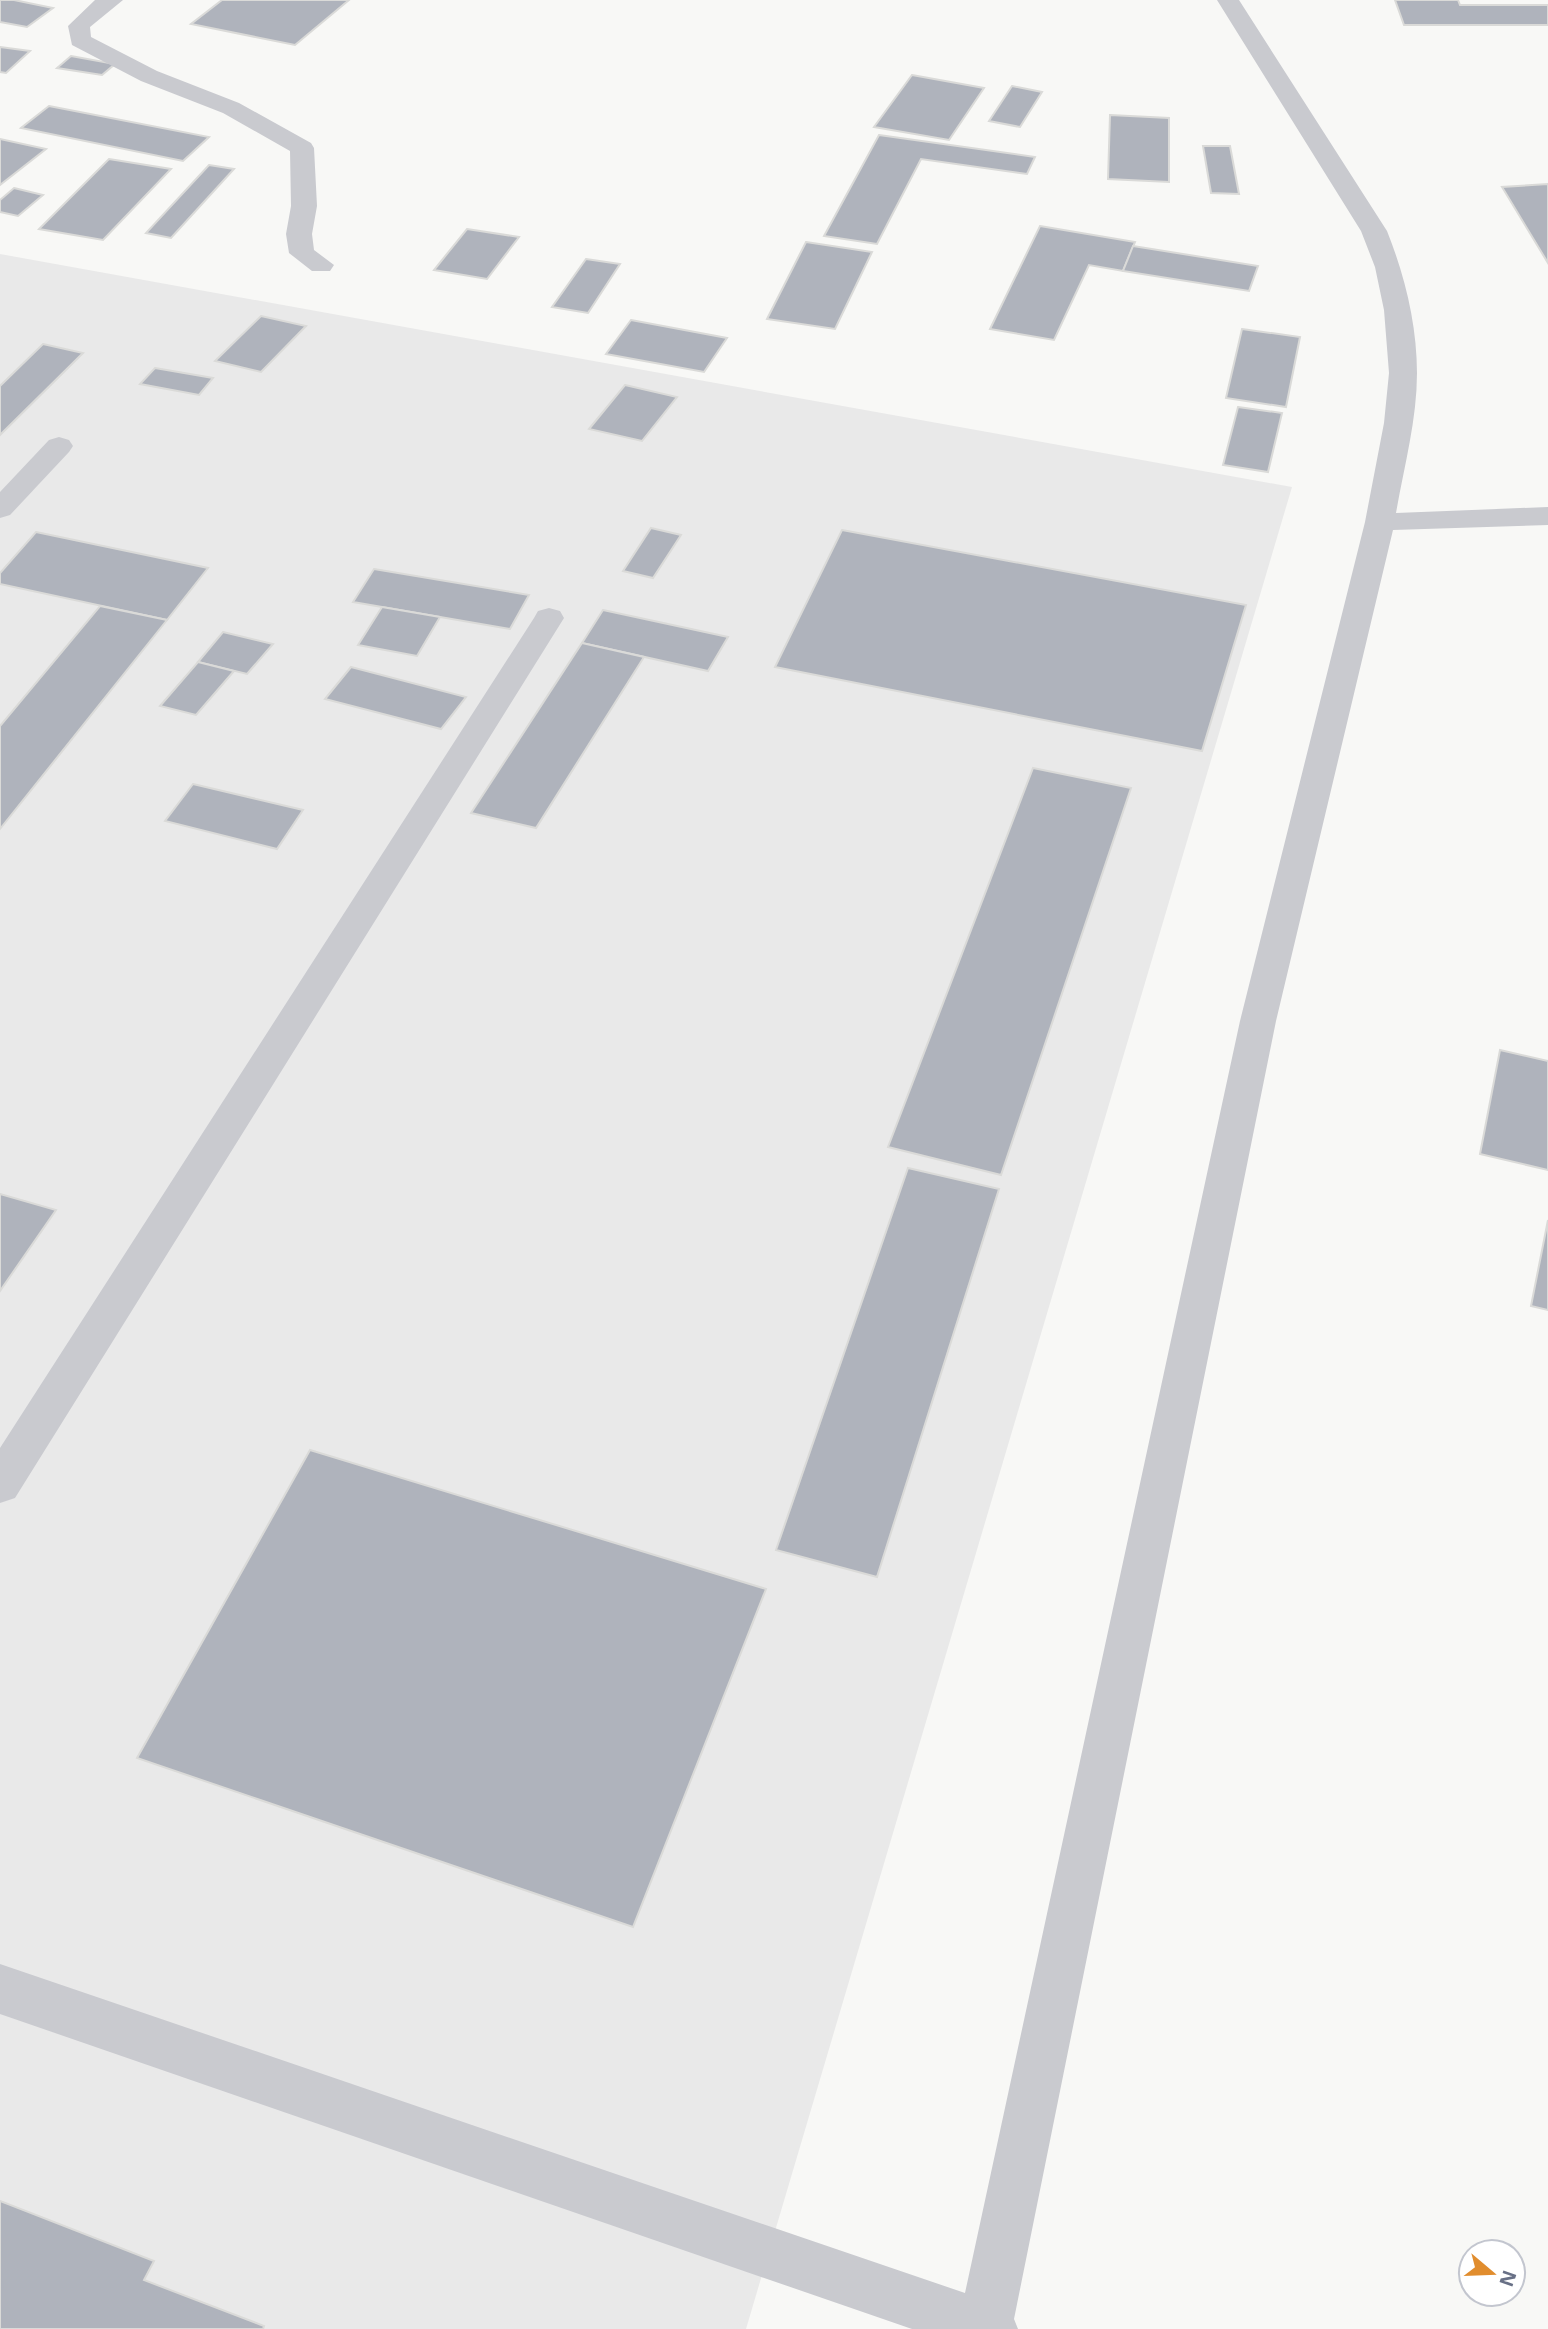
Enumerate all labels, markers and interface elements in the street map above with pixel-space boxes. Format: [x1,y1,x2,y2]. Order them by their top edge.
north arrow [1457,2238,1527,2308]
text: N [1493,2267,1523,2290]

